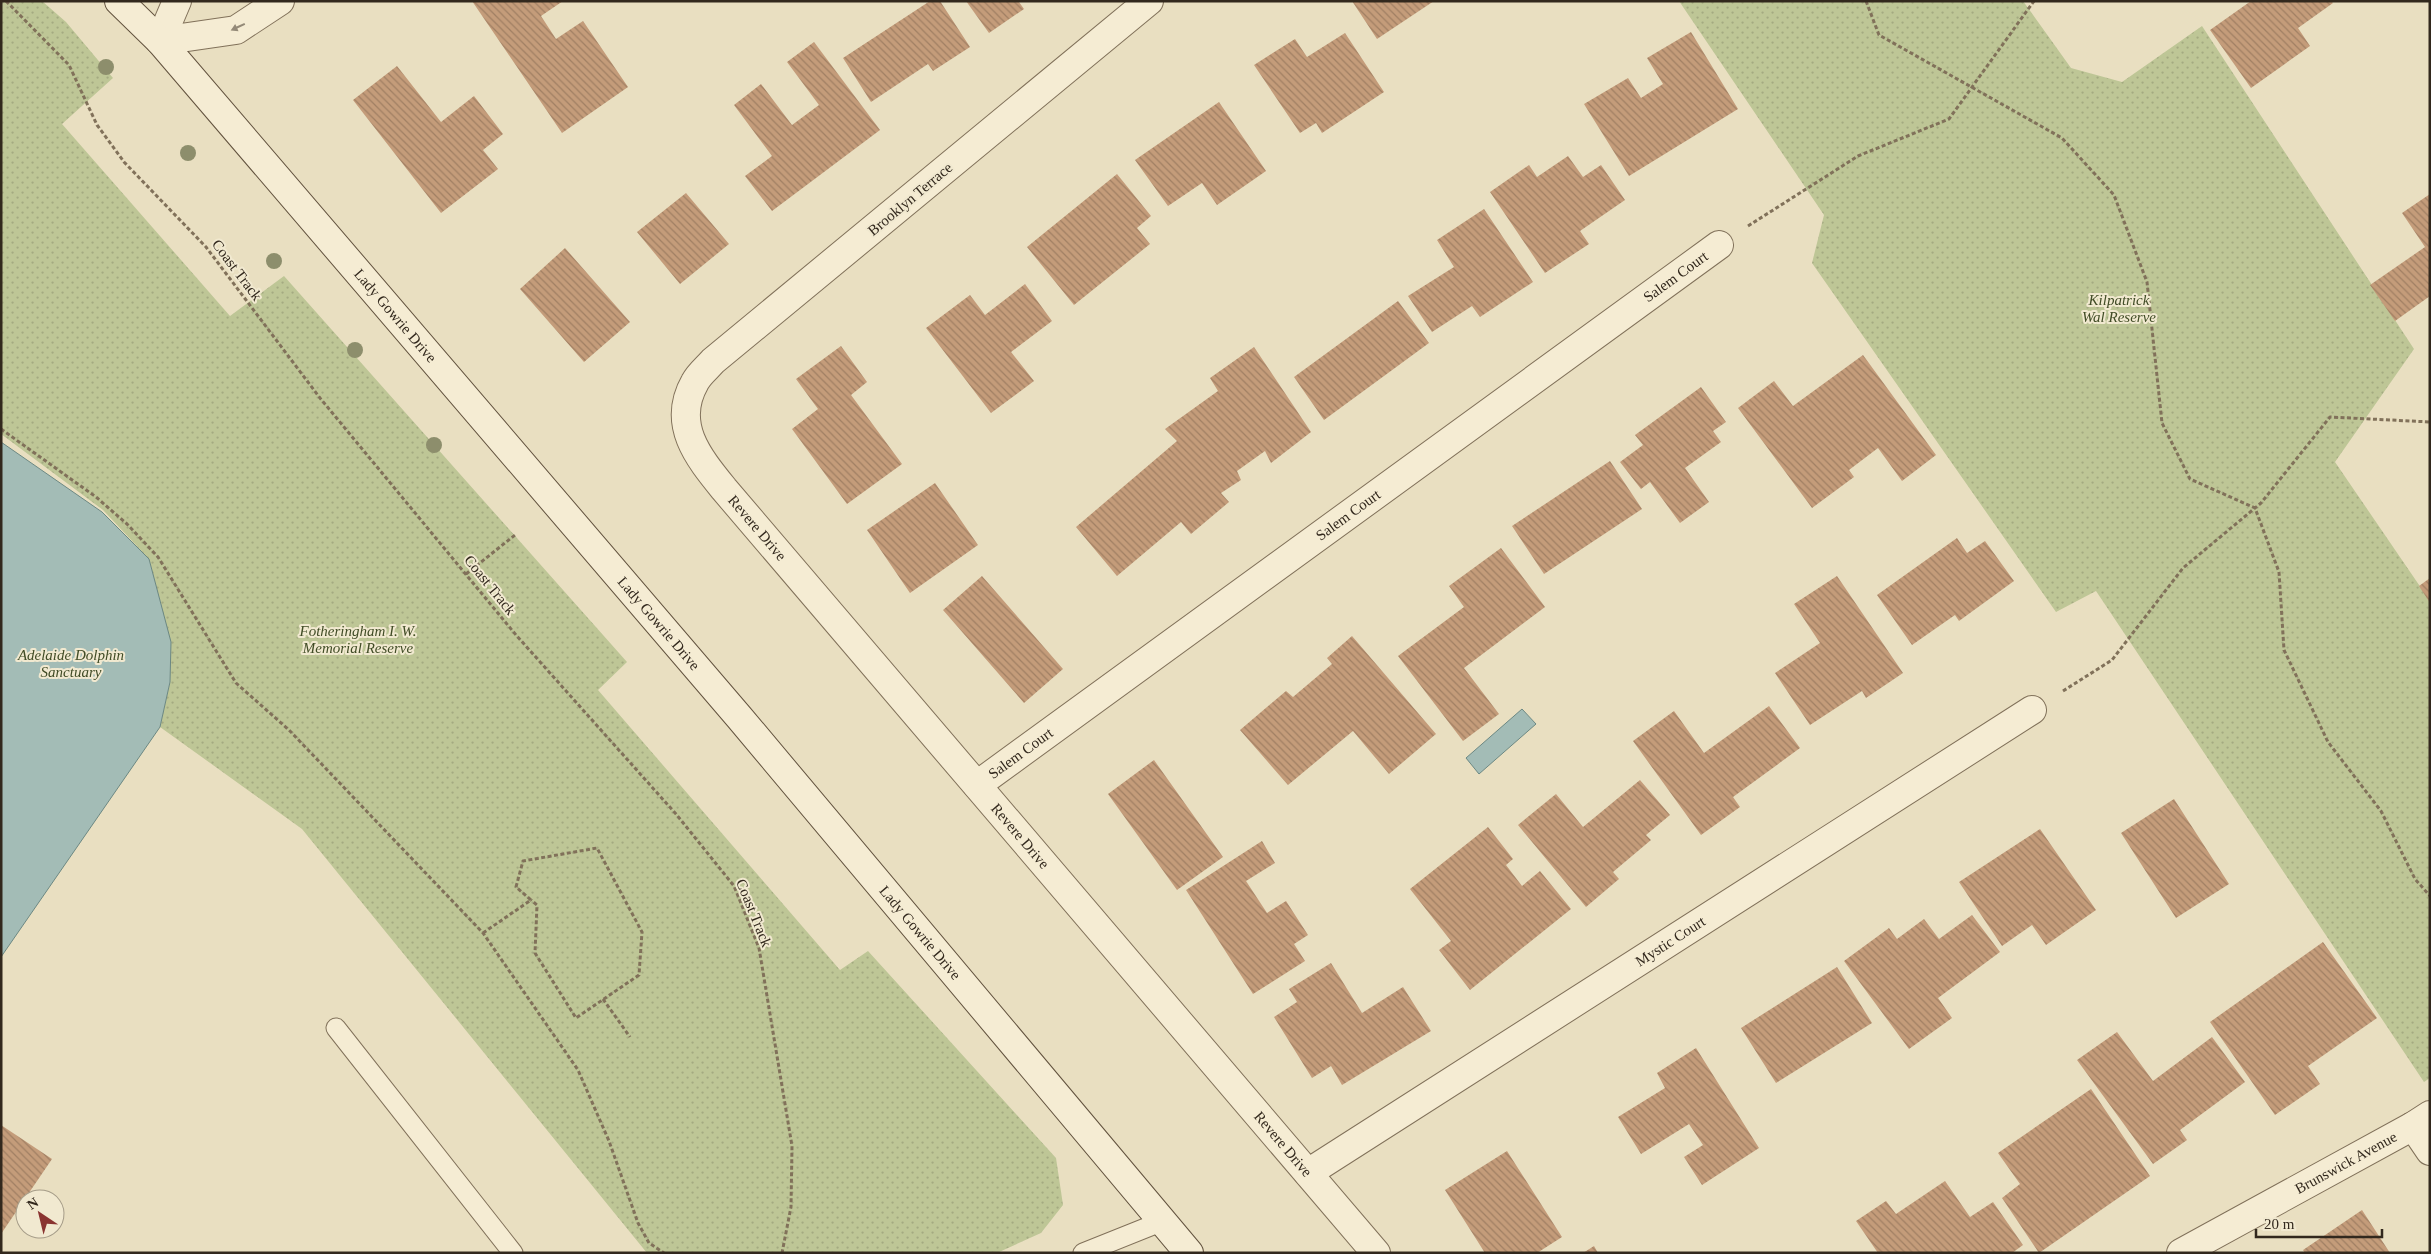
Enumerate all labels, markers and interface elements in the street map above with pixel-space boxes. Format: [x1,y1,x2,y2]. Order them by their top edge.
one-way arrow [231,22,246,31]
street label: Brooklyn Terrace [865,159,956,239]
street label: Coast Track [209,236,265,304]
street label: Salem Court [1640,247,1711,305]
street label: Lady Gowrie Drive [351,266,440,366]
park label: Kilpatrick Wal Reserve [2082,292,2156,325]
street label: Salem Court [1313,486,1384,544]
street label: Revere Drive [725,492,790,564]
street label: Coast Track [461,552,519,618]
street label: Lady Gowrie Drive [614,573,703,673]
park label: Fotheringham I. W. Memorial Reserve [299,623,416,656]
park label: Adelaide Dolphin Sanctuary [17,647,124,680]
street label: Salem Court [985,724,1057,782]
street label: Revere Drive [988,800,1053,872]
street label: Coast Track [733,877,775,950]
street label: Lady Gowrie Drive [876,883,964,983]
street label: Mystic Court [1632,913,1709,970]
street label: Revere Drive [1251,1108,1315,1180]
street label: Brunswick Avenue [2292,1128,2400,1197]
north arrow [15,1189,65,1239]
text: N [24,1195,41,1213]
scale bar [2256,1206,2382,1238]
text: 20 m [2264,1216,2295,1232]

